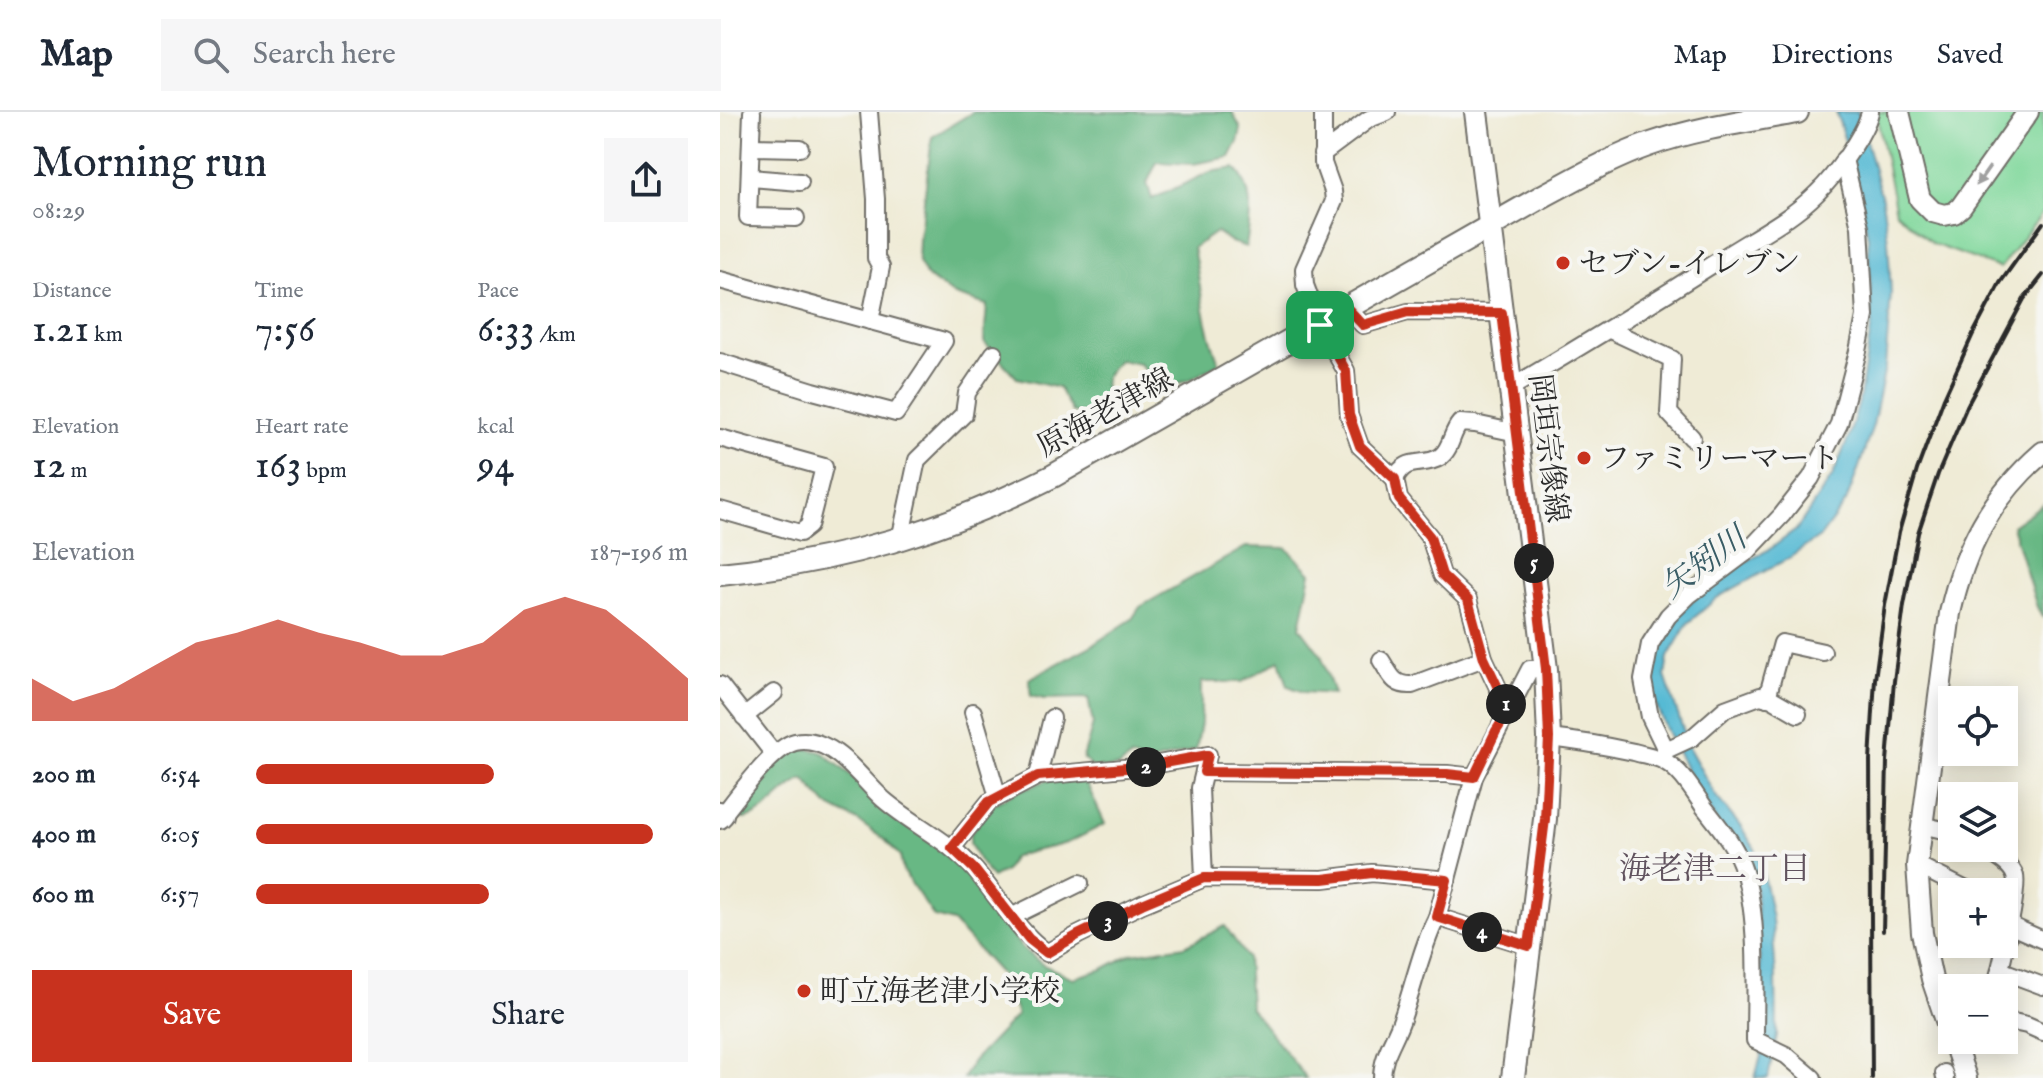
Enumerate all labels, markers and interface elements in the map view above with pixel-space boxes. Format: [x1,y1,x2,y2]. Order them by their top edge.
search box [161,19,721,91]
text: Map [40,31,113,79]
icon: search [189,33,233,77]
text: Search here [253,36,396,74]
text: Map [1673,38,1727,73]
text: Directions [1771,38,1893,73]
text: Saved [1937,38,2003,73]
text: Morning run [32,136,267,192]
button: share [604,138,688,222]
one-way arrow [1976,165,1991,186]
text: 08:29 [32,194,85,227]
place label: セブン-イレブン [1579,246,1801,284]
marker: セブン-イレブン [1554,254,1572,272]
text: Distance [32,277,112,305]
text: Time [255,277,304,305]
text: Pace [477,277,519,305]
pin [1286,291,1354,359]
icon: arrive [1298,303,1342,347]
text: 1.21 [32,305,89,356]
text: 7:56 [255,305,315,356]
text: 6:33 [477,305,535,356]
text: km [89,321,123,349]
text: /km [535,321,576,349]
street label: 原海老津線 [1031,361,1181,467]
street label: 岡垣宗像線 [1519,371,1575,525]
text: Elevation [32,413,119,441]
text: Heart rate [255,413,349,441]
text: kcal [477,413,514,441]
text: 12 [32,441,66,492]
text: 163 [255,441,301,492]
text: 94 [477,441,514,492]
place label: ファミリーマート [1600,441,1839,479]
marker: ファミリーマート [1575,449,1593,467]
text: m [66,457,87,485]
text: bpm [301,457,347,485]
water label: 矢矧川 [1654,517,1758,609]
text: Elevation [32,536,135,569]
text: 187–196 m [590,536,688,569]
pin: 5 [1514,543,1554,583]
text: 5 [1530,549,1538,577]
pin: 1 [1486,684,1526,724]
map controls [1938,686,2018,1054]
button: locate [1938,686,2018,766]
text: 1 [1502,690,1510,718]
pin: 2 [1126,747,1166,787]
text: 2 [1141,753,1151,781]
text: 200 m [32,758,96,791]
text: 6:54 [160,758,200,791]
button: layers [1938,782,2018,862]
text: 400 m [32,818,96,851]
text: 6:05 [160,818,200,851]
district label: 海老津二丁目 [1619,850,1811,891]
text: 600 m [32,878,94,911]
text: 6:57 [160,878,199,911]
button: + [1938,878,2018,958]
pin: 3 [1088,901,1128,941]
text: 3 [1104,907,1112,935]
pin: 4 [1462,912,1502,952]
text: 4 [1477,918,1487,946]
button: Save [32,970,352,1062]
button: Share [368,970,688,1062]
place label: 町立海老津小学校 [820,974,1060,1012]
button: − [1938,974,2018,1054]
marker: 町立海老津小学校 [795,982,813,1000]

